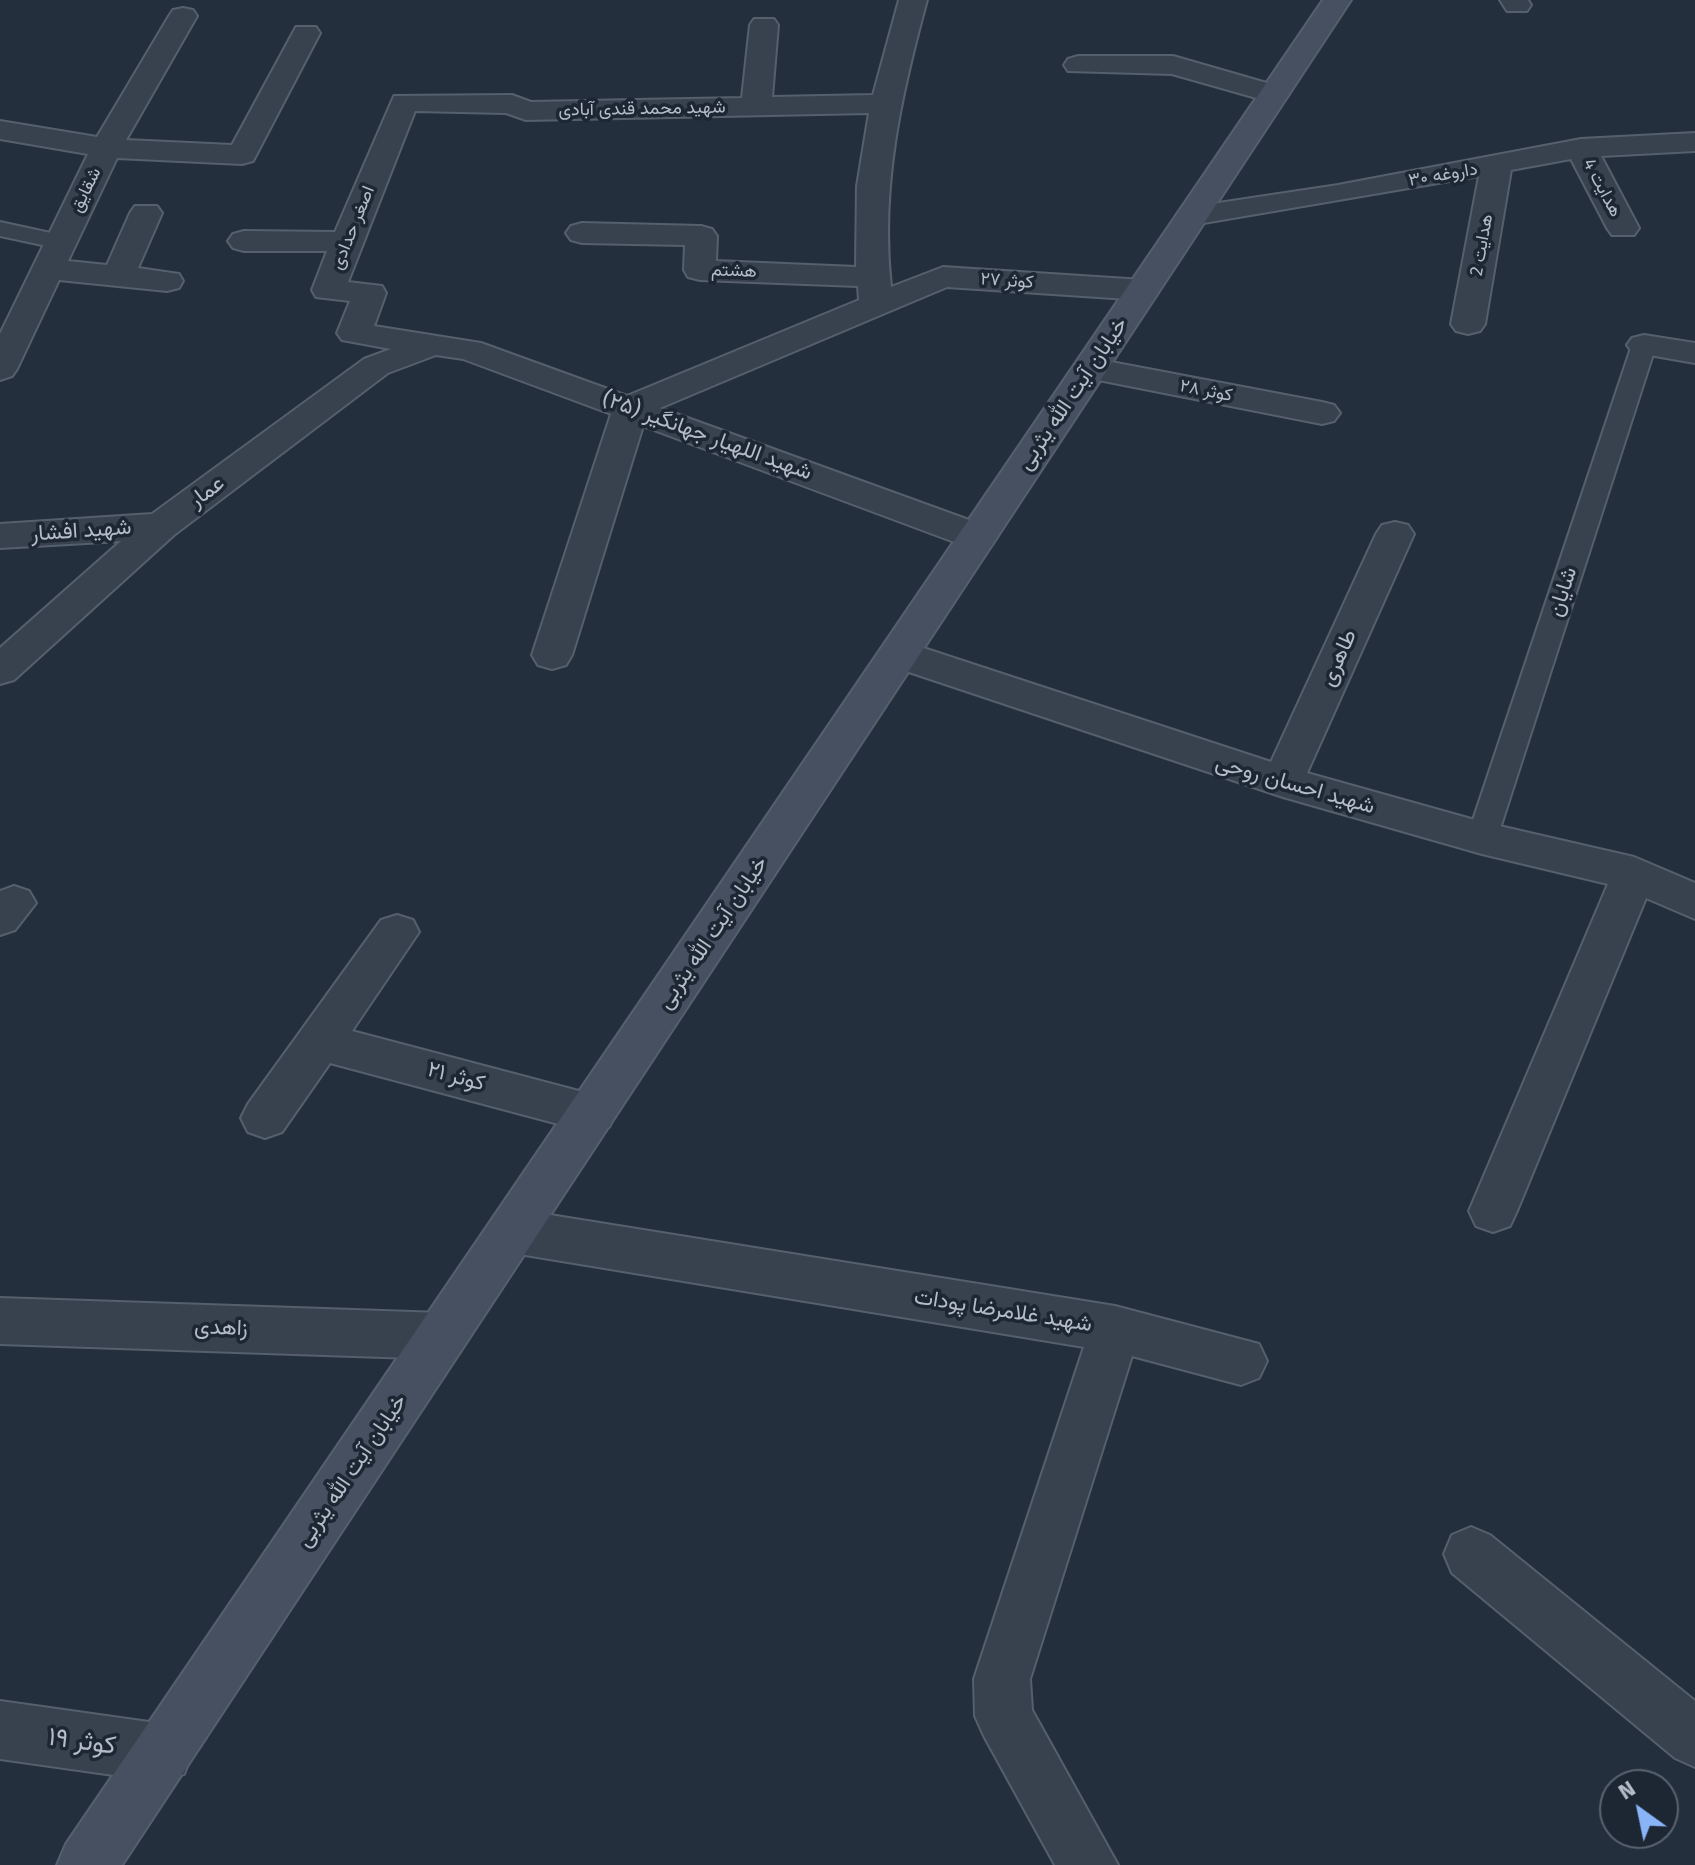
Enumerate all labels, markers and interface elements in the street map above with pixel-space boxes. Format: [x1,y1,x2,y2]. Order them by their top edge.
street label: شهید محمد قندی آبادی [558,97,726,121]
street label: هدایت 4 [1578,155,1626,221]
street label: داروغه ۳۰ [1407,158,1479,192]
street label: شقایق [66,164,106,216]
street label: اصغر حدادی [326,183,380,273]
street label: هدایت 2 [1466,212,1498,278]
street label: هشتم [711,259,757,283]
street label: کوثر ۲۷ [980,268,1034,294]
street label: خیابان آیت الله یثربی [1012,313,1134,475]
street label: کوثر ۲۸ [1178,375,1234,407]
street label: شهید اللهیار جهانگیر (۲۵) [599,386,815,486]
street label: عمار [184,470,230,514]
street label: شهید افشار [30,514,132,548]
street label: شایان [1543,564,1583,620]
street label: طاهری [1315,626,1363,690]
street label: شهید احسان روحی [1212,750,1378,820]
street label: خیابان آیت الله یثربی [652,852,774,1014]
street label: کوثر ۲۱ [424,1057,488,1097]
street label: شهید غلامرضا پودات [912,1284,1094,1338]
street label: زاهدی [194,1314,248,1342]
street label: خیابان آیت الله یثربی [291,1390,413,1552]
street label: کوثر ۱۹ [46,1722,118,1762]
north arrow [1599,1769,1679,1849]
text: N [1613,1775,1640,1805]

